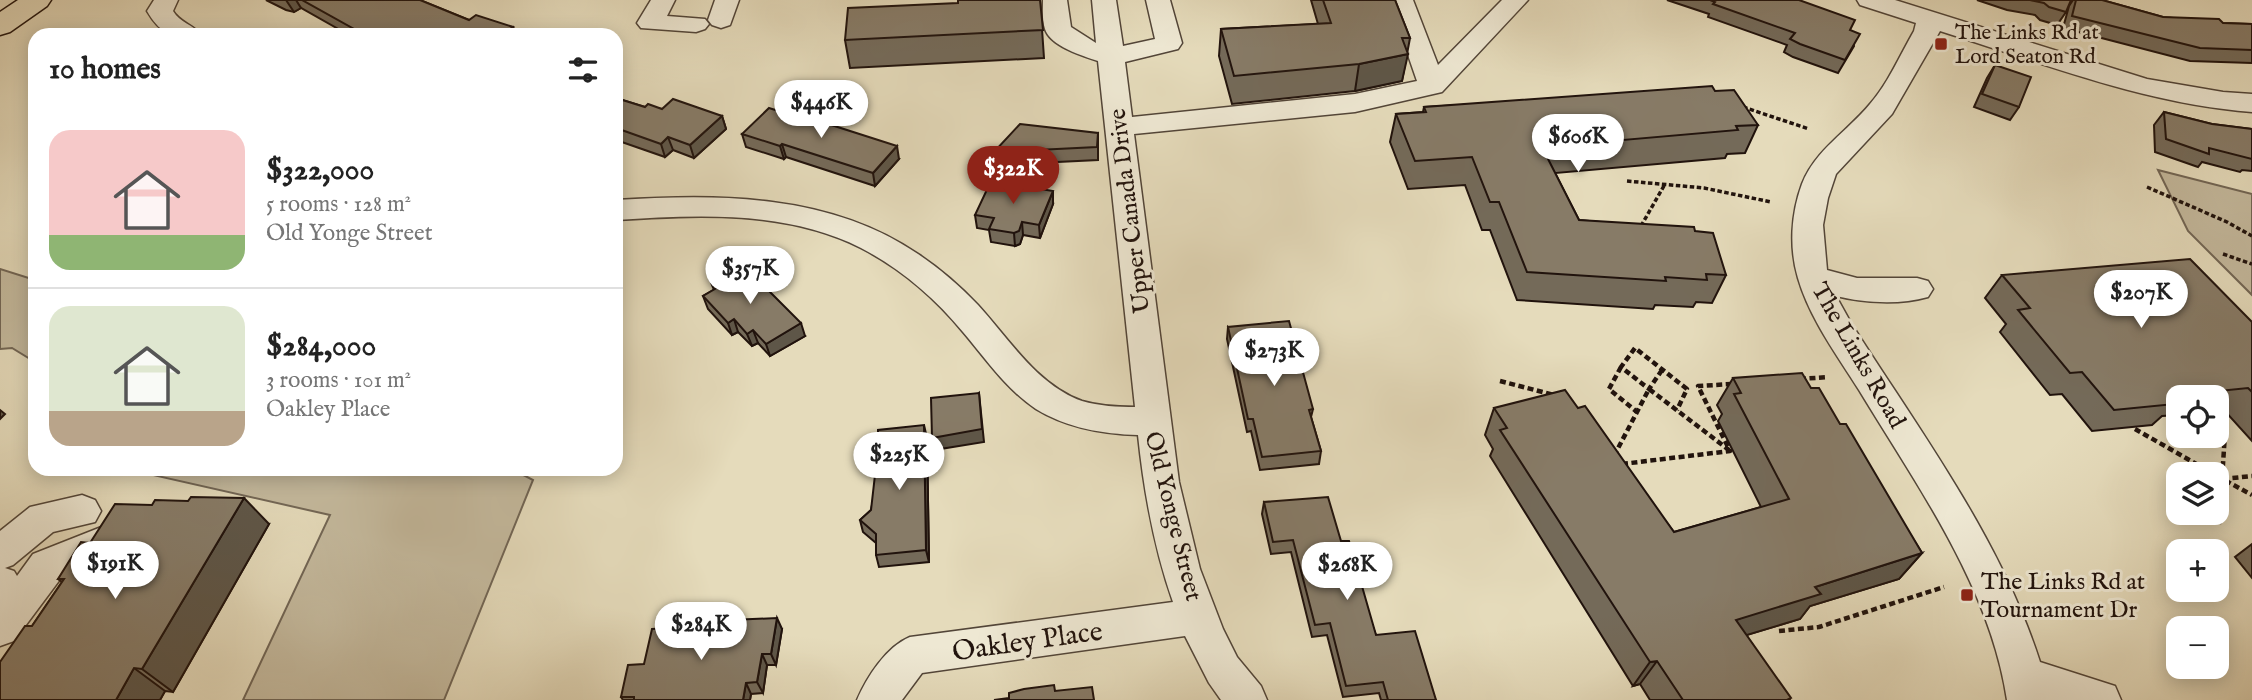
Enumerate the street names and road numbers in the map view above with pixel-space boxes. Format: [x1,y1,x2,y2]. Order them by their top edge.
street label: Upper Canada Drive [1103,107,1158,315]
street label: The Links Road [1803,277,1912,435]
street label: Old Yonge Street [1136,428,1209,604]
street label: Oakley Place [950,615,1105,670]

